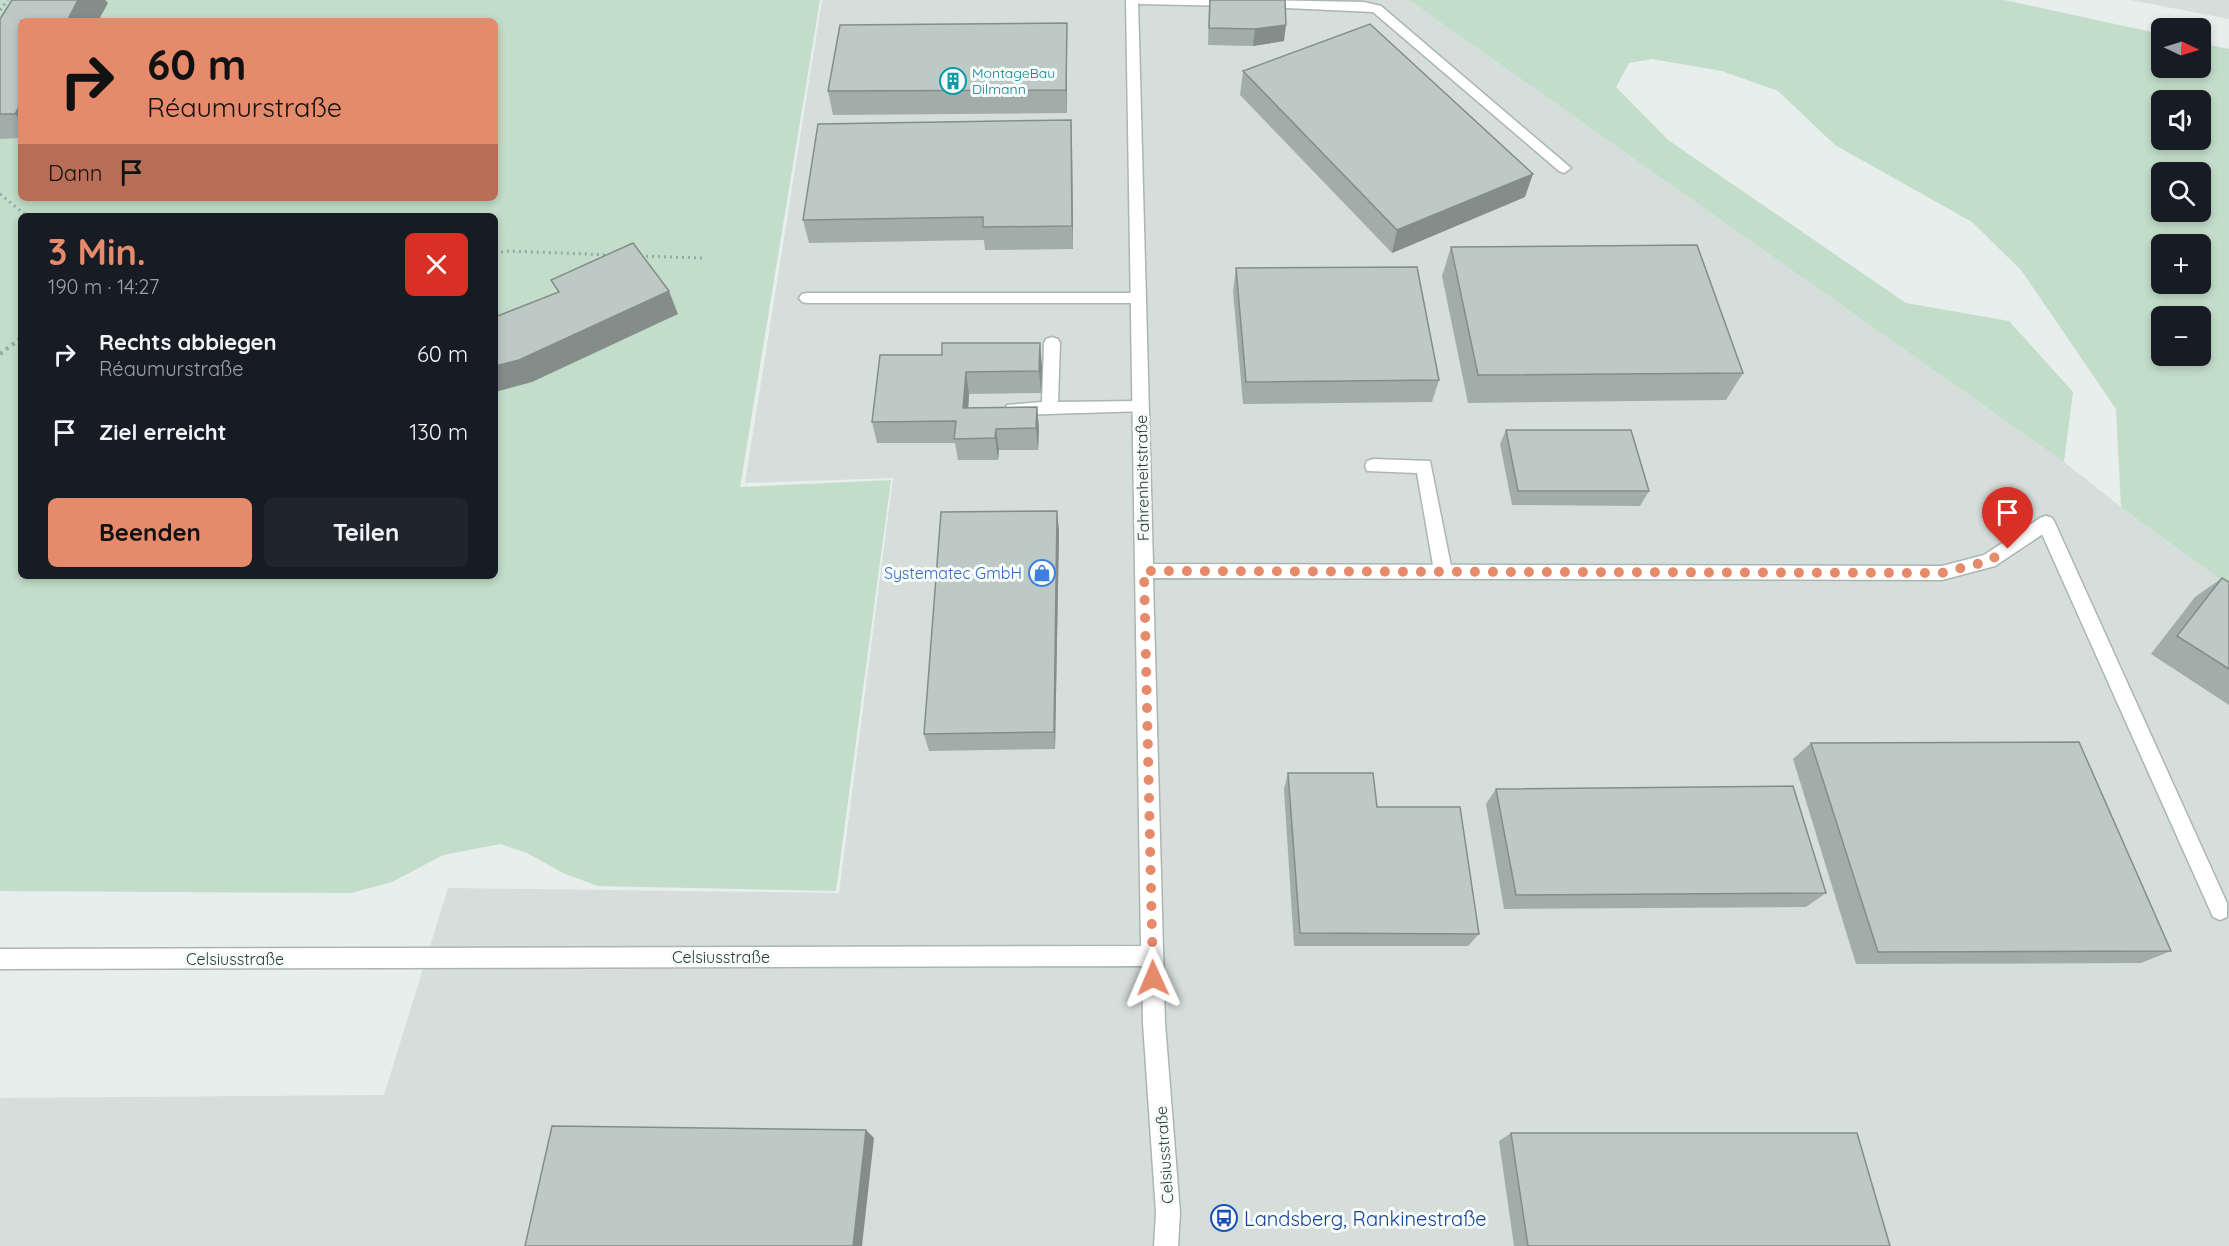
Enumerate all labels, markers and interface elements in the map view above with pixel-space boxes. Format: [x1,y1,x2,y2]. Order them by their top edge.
north arrow [2151,18,2211,78]
map controls [2151,18,2211,366]
text: 60 m [147,38,247,91]
icon: right [48,42,126,120]
place label: MontageBau Dilmann [972,64,1055,98]
building icon: MontageBau Dilmann [938,66,968,96]
text: Réaumurstraße [147,90,342,124]
button: sound [2151,90,2211,150]
icon: arrive [115,156,148,189]
text: Dann [48,159,103,187]
button: search [2151,162,2211,222]
text: 3 Min. [48,229,146,274]
button: close [405,233,468,296]
button: + [2151,234,2211,294]
text: 190 m · 14:27 [48,274,159,299]
button: − [2151,306,2211,366]
text: Rechts abbiegen [99,328,277,356]
icon: right [48,338,81,371]
text: 60 m [417,340,468,368]
text: Réaumurstraße [99,356,243,381]
street label: Fahrenheitstraße [1131,415,1153,541]
icon: arrive [48,416,81,449]
text: Ziel erreicht [99,418,227,446]
text: 130 m [409,418,468,446]
pin [1982,487,2033,549]
icon: arrive [1991,496,2024,529]
button: Beenden [48,498,252,567]
button: Teilen [264,498,468,567]
shop icon: Systematec GmbH [1027,558,1057,588]
place label: Systematec GmbH [884,563,1022,583]
position arrow [1121,946,1185,1010]
street label: Celsiusstraße [672,947,770,967]
street label: Celsiusstraße [186,949,284,969]
street label: Celsiusstraße [1151,1105,1177,1205]
bus stop icon: Landsberg, Rankinestraße [1209,1203,1239,1233]
place label: Landsberg, Rankinestraße [1244,1206,1487,1231]

